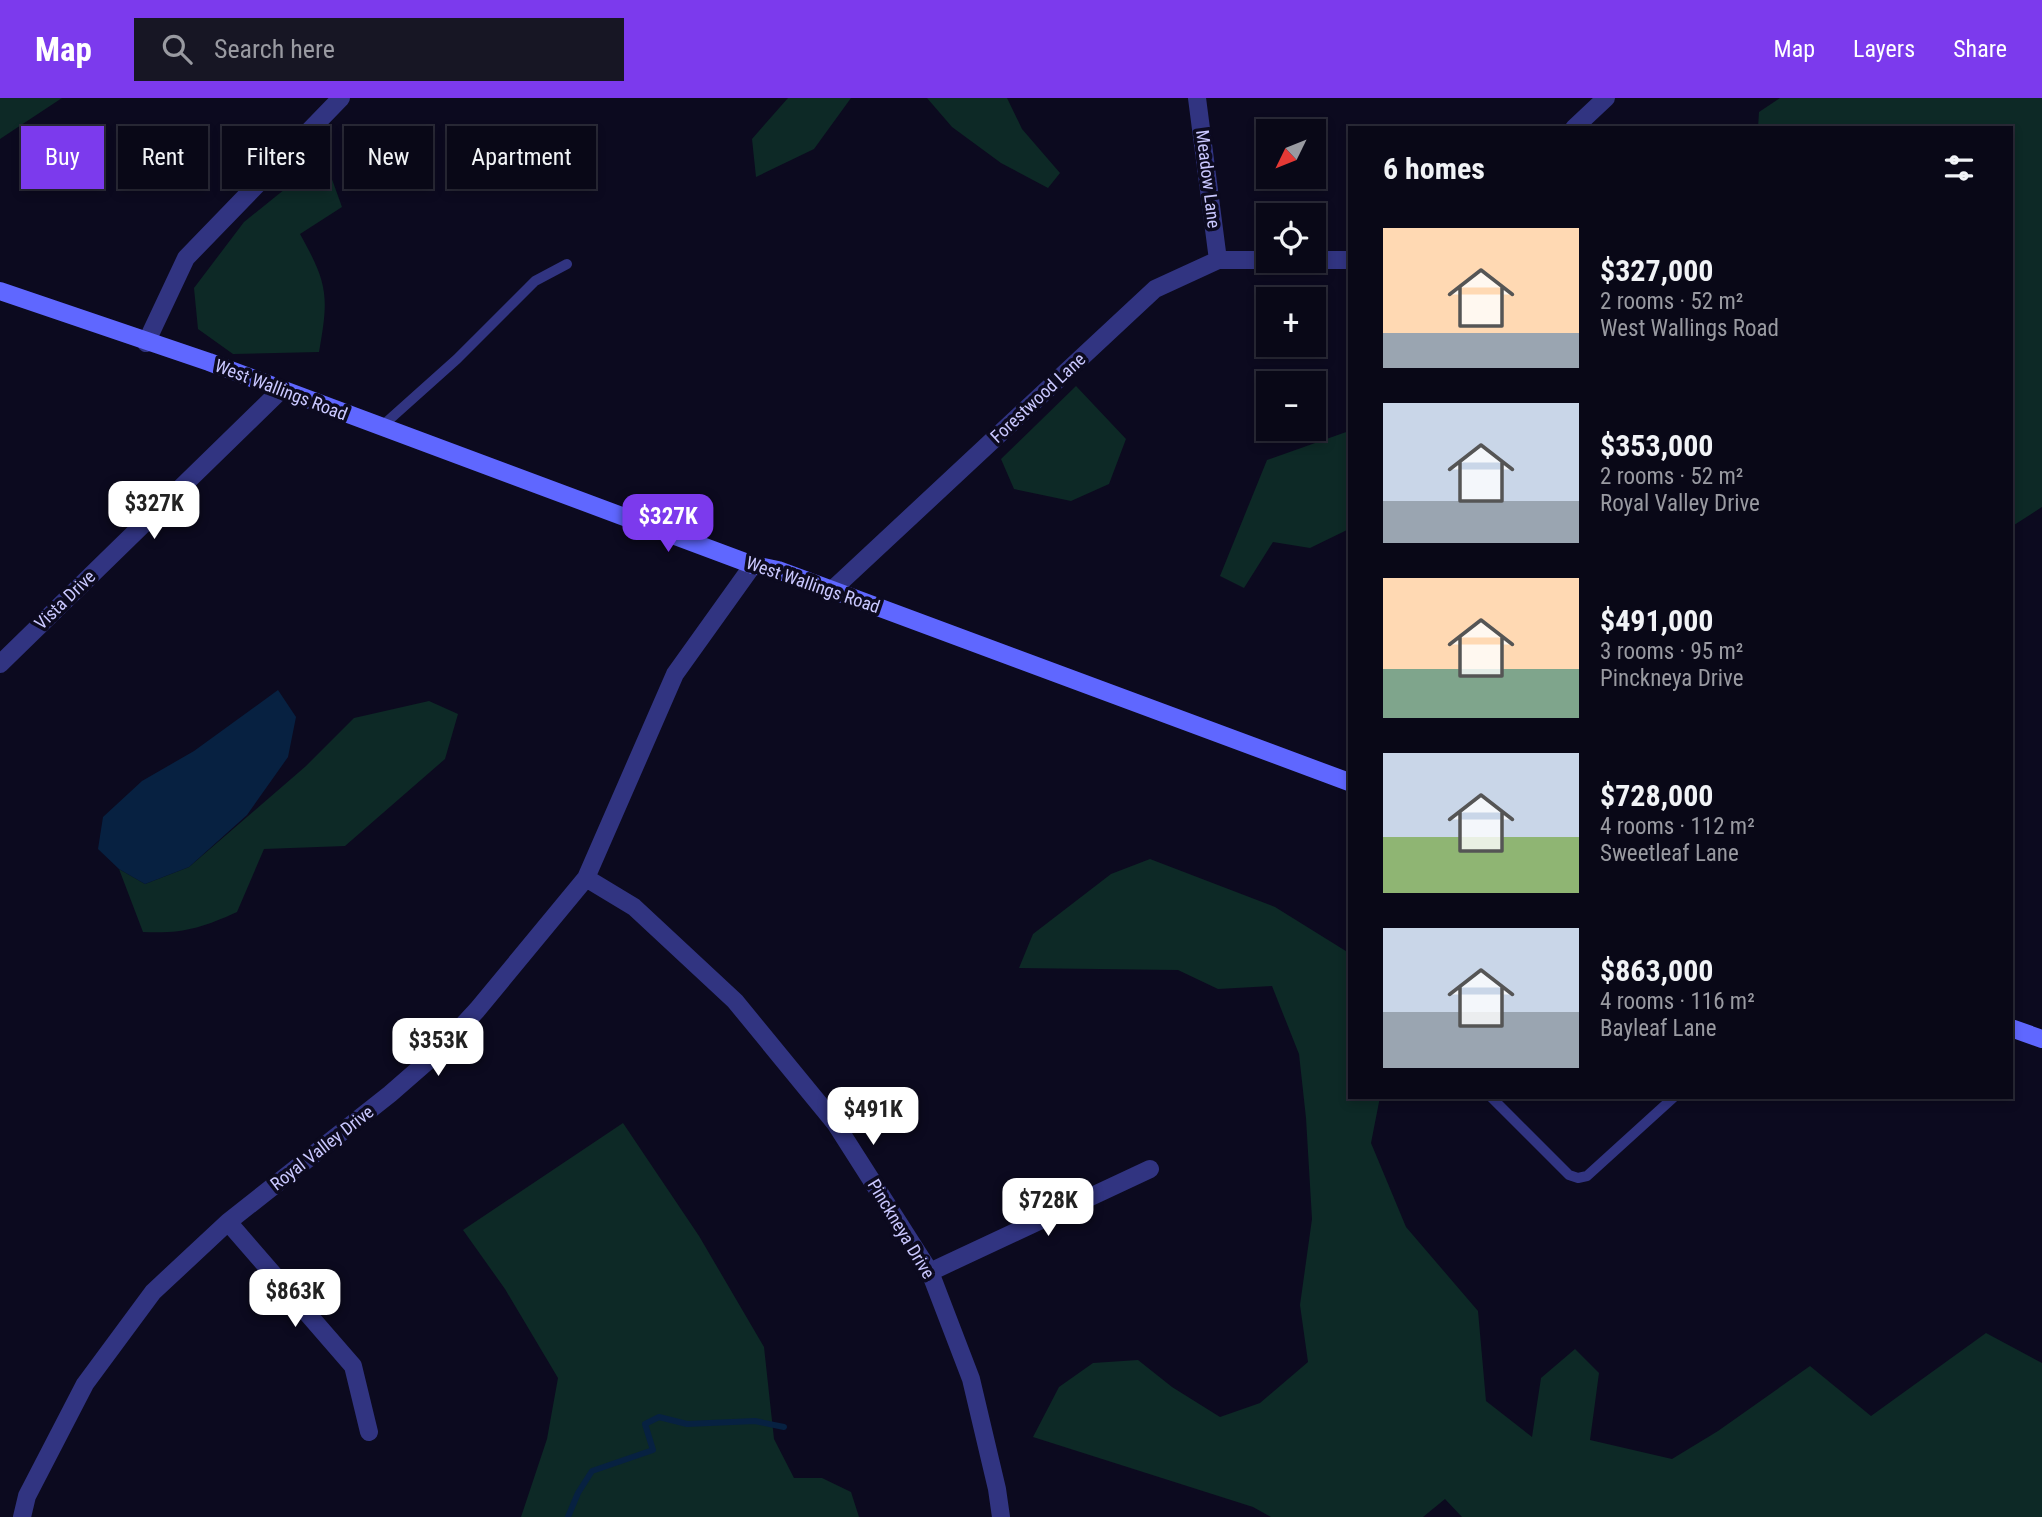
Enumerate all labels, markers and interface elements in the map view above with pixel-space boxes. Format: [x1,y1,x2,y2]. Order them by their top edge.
search box [134,18,624,81]
text: Map [35,30,92,69]
icon: search [158,30,196,68]
text: Search here [214,34,335,64]
text: Map [1774,35,1815,63]
text: Layers [1853,35,1915,63]
text: Share [1953,35,2007,63]
north arrow [1256,119,1326,189]
map controls [1256,119,1326,441]
chip: Buy [21,126,104,189]
chip: Rent [118,126,208,189]
chip: Filters [222,126,330,189]
chip: New [344,126,433,189]
chip: Apartment [447,126,596,189]
street label: Meadow Lane [1192,129,1225,229]
icon: filters [1940,149,1978,187]
text: 6 homes [1383,151,1485,186]
button: locate [1256,203,1326,273]
text: $327,000 [1600,253,1713,288]
icon: home [1439,256,1523,340]
button: + [1256,287,1326,357]
text: 2 rooms · 52 m² [1600,288,1743,315]
text: West Wallings Road [1600,315,1779,342]
street label: Forestwood Lane [986,348,1089,447]
street label: West Wallings Road [212,355,350,424]
button: − [1256,371,1326,441]
text: $353,000 [1600,428,1713,463]
icon: home [1439,431,1523,515]
text: 2 rooms · 52 m² [1600,463,1743,490]
pin: $327K [105,482,203,541]
text: $327K [124,490,184,517]
text: Royal Valley Drive [1600,490,1760,517]
pin: $327K [619,494,717,554]
text: $327K [638,503,698,530]
street label: West Wallings Road [744,552,883,617]
street label: Vista Drive [30,566,99,634]
text: $491,000 [1600,603,1713,638]
icon: home [1439,606,1523,690]
text: 3 rooms · 95 m² [1600,638,1743,665]
text: Pinckneya Drive [1600,665,1744,692]
text: $728,000 [1600,778,1713,813]
icon: home [1439,781,1523,865]
text: 4 rooms · 112 m² [1600,813,1755,840]
text: Sweetleaf Lane [1600,840,1739,867]
text: $863,000 [1600,953,1713,988]
icon: home [1439,956,1523,1040]
text: 4 rooms · 116 m² [1600,988,1755,1015]
text: Bayleaf Lane [1600,1015,1717,1042]
pin: $353K [389,1018,487,1078]
text: $353K [408,1027,468,1054]
pin: $491K [824,1088,922,1147]
text: $491K [843,1096,903,1123]
street label: Royal Valley Drive [266,1101,377,1194]
street label: Pinckneya Drive [864,1175,939,1282]
pin: $728K [999,1178,1097,1238]
text: $728K [1018,1187,1078,1214]
pin: $863K [246,1270,344,1329]
text: $863K [265,1278,325,1305]

